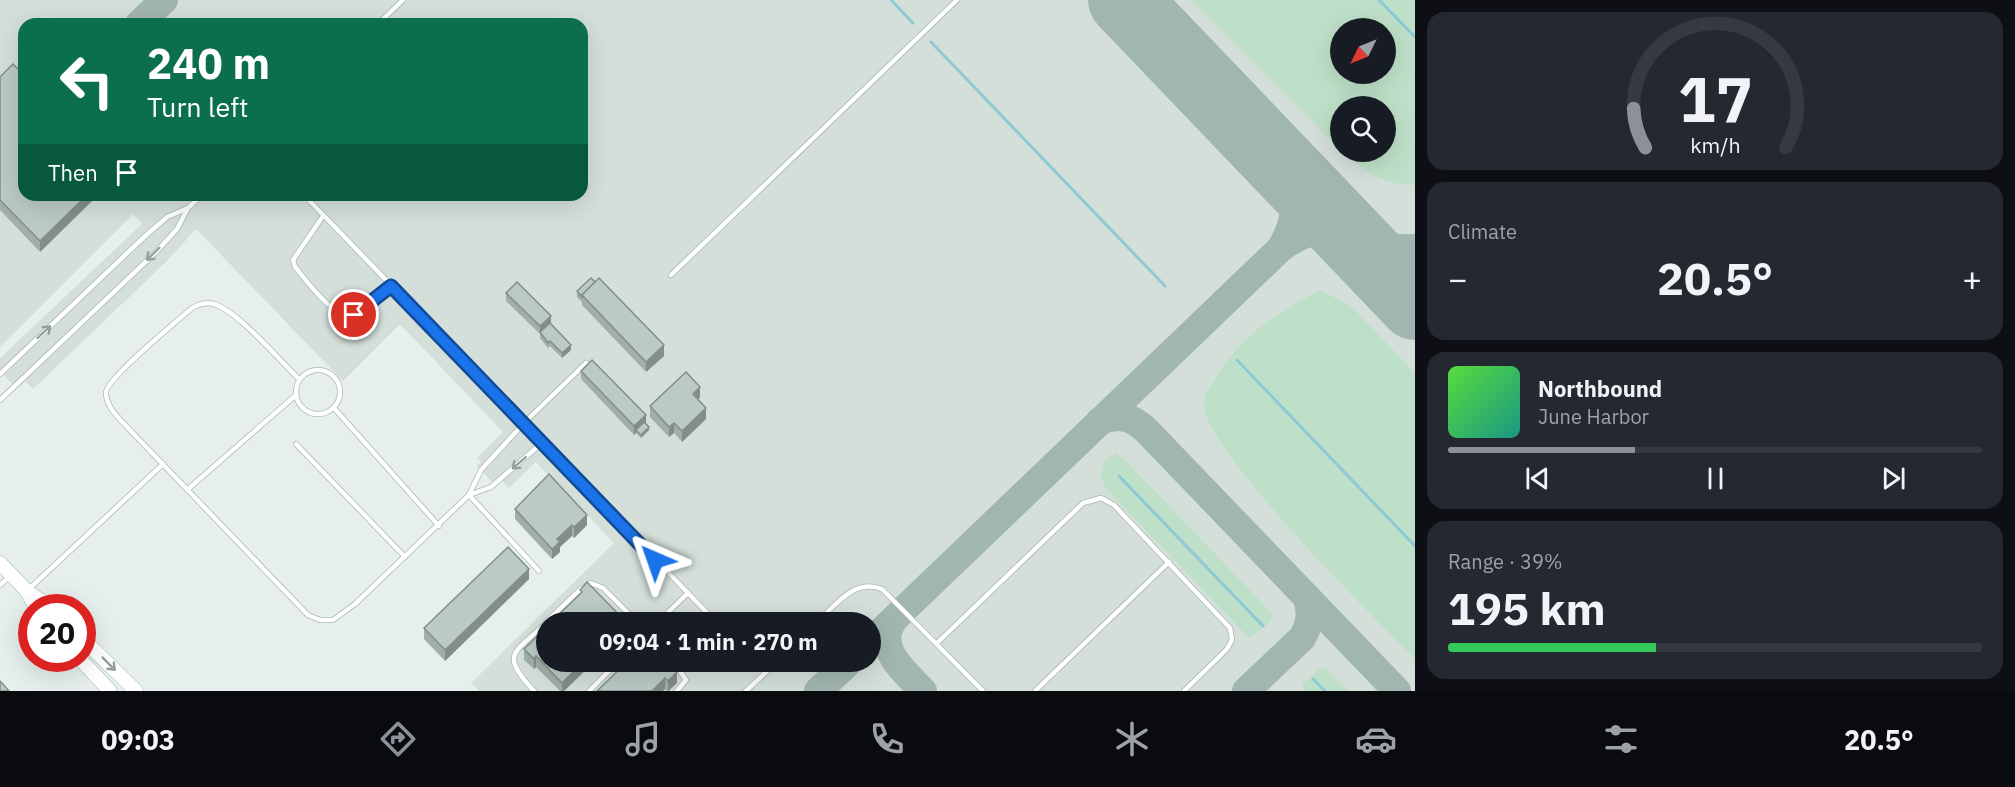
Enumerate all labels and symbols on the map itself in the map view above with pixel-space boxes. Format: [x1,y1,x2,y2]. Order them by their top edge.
north arrow [1330,18,1396,84]
one-way arrow [145,247,160,262]
pin [328,289,379,340]
one-way arrow [36,325,51,340]
one-way arrow [511,457,527,470]
position arrow [623,528,687,592]
speed limit sign: 20 [18,594,96,672]
one-way arrow [102,657,117,672]

